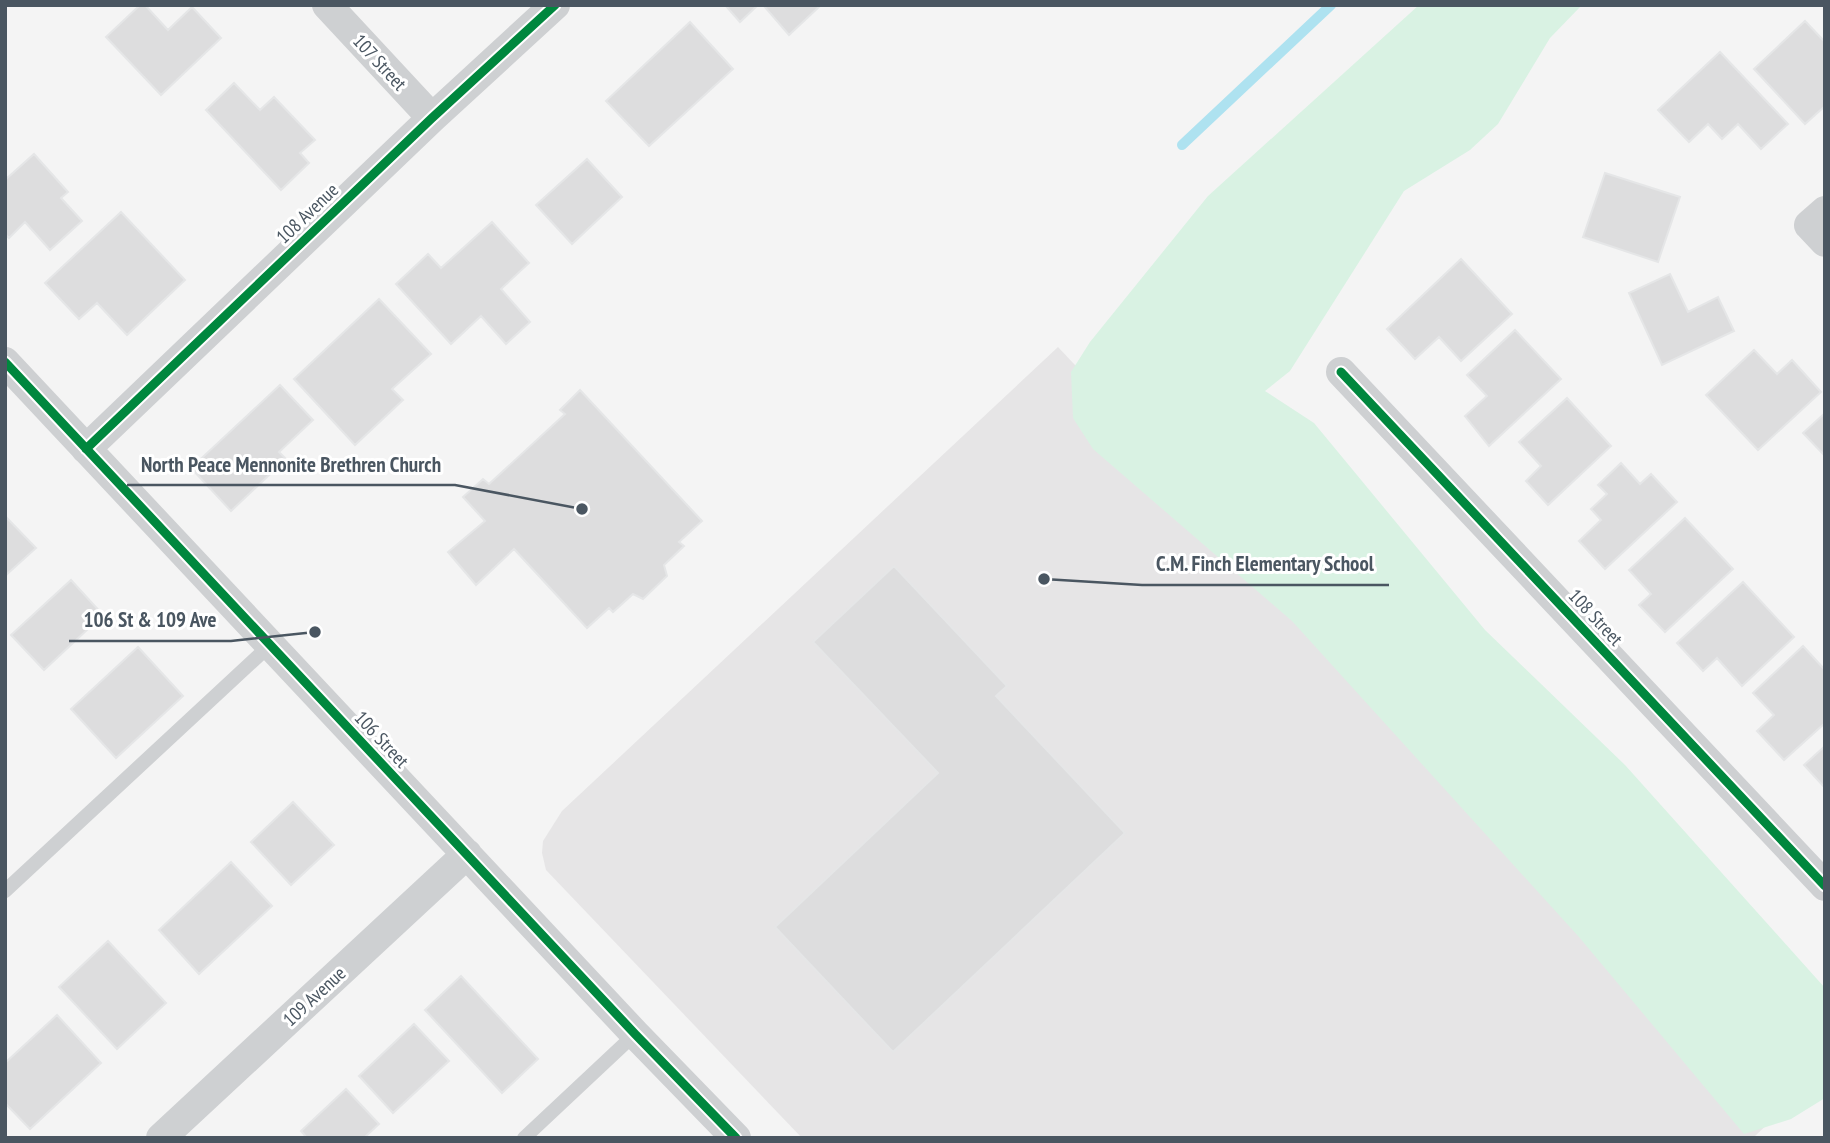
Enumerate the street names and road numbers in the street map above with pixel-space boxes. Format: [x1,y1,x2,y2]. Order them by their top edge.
street label: 107 Street [348,29,413,96]
street label: 108 Avenue [271,177,343,248]
street label: 108 Street [1564,584,1629,651]
street label: 106 Street [350,706,415,773]
street label: 109 Avenue [278,961,351,1031]

